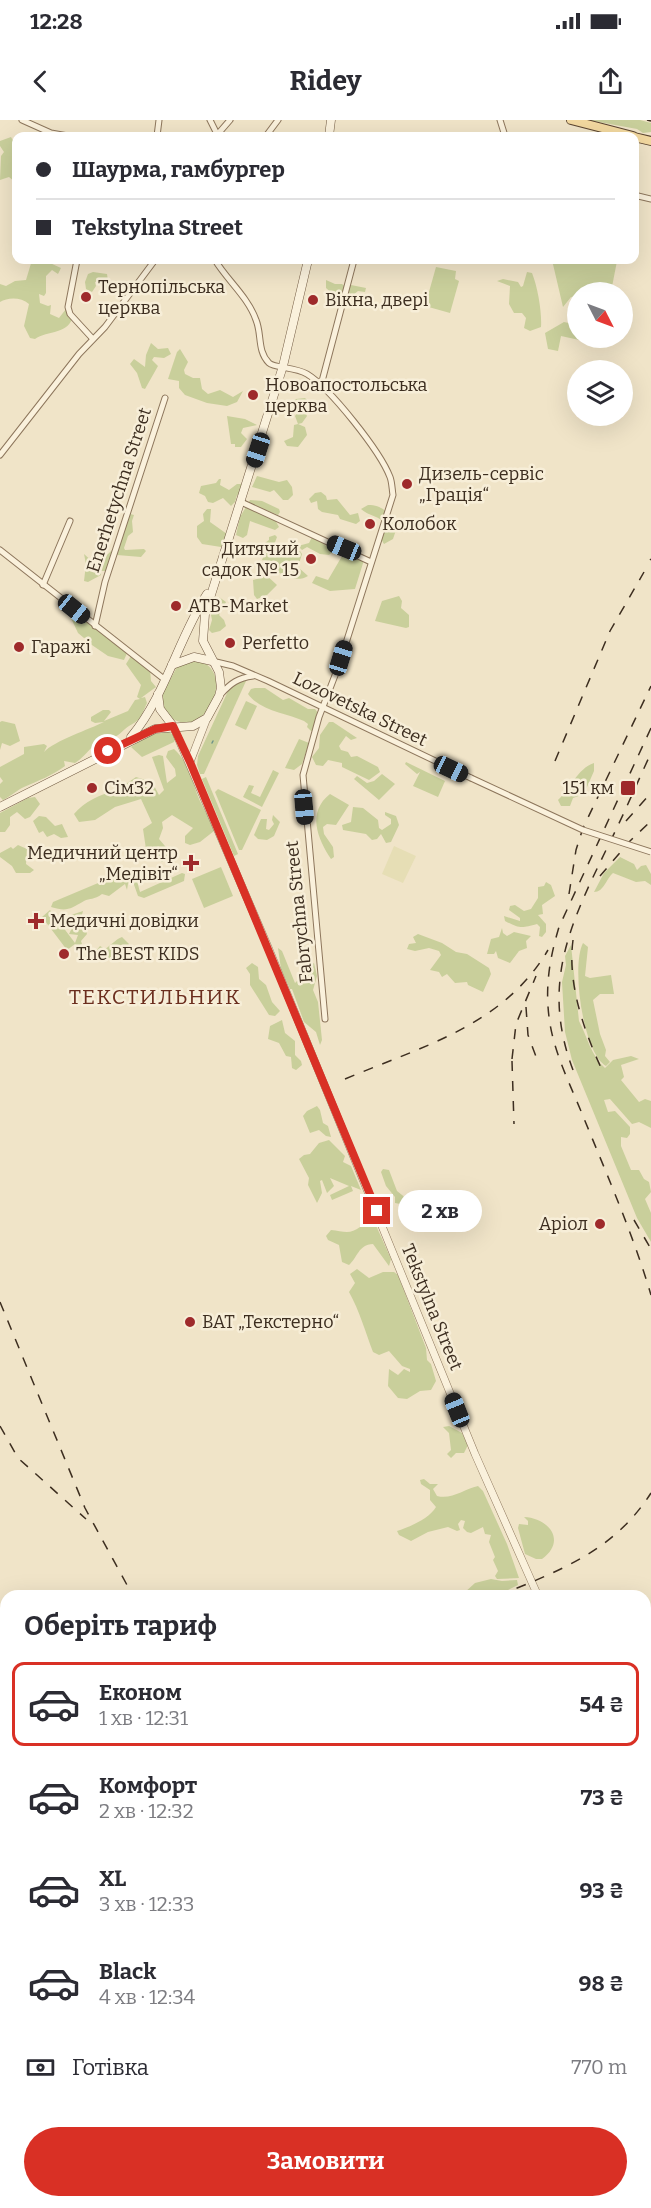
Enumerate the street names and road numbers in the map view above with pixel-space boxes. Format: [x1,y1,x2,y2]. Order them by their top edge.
street label: Enerhetychna Street [82,404,156,575]
street label: Lozovetska Street [289,667,431,751]
street label: Fabrychna Street [281,839,317,984]
street label: Tekstylna Street [397,1241,468,1374]

